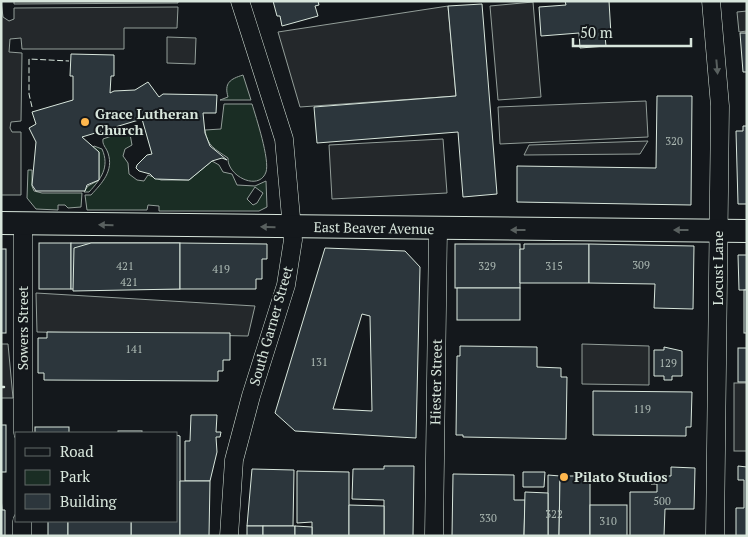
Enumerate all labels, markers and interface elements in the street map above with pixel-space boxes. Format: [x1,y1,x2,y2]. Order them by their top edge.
scale bar [573,15,690,47]
text: 50 m [580,22,613,42]
one-way arrow [713,59,721,75]
place label: Grace Lutheran Church [95,104,198,139]
marker: Grace Lutheran Church [79,116,91,128]
house number: 320 [665,134,683,148]
street label: East Beaver Avenue [313,217,435,238]
one-way arrow [97,221,113,229]
one-way arrow [260,223,276,231]
one-way arrow [510,226,526,234]
one-way arrow [672,226,688,234]
street label: Locust Lane [708,231,727,305]
house number: 309 [632,258,650,272]
house number: 421 [116,259,134,273]
house number: 329 [478,259,496,273]
house number: 315 [545,259,563,273]
house number: 419 [212,262,230,276]
street label: South Garner Street [244,263,297,388]
house number: 421 [120,275,138,289]
street label: Sowers Street [13,285,32,370]
street label: Hiester Street [425,338,446,425]
house number: 141 [125,342,143,356]
house number: 131 [310,355,328,369]
house number: 129 [659,356,677,370]
house number: 119 [633,402,651,416]
legend [15,432,178,522]
text: Road [60,441,93,461]
text: Park [60,466,90,486]
place label: Pilato Studios [574,467,668,486]
marker: Pilato Studios [558,471,570,483]
text: Building [60,491,118,511]
house number: 500 [653,494,671,508]
house number: 322 [545,507,563,521]
house number: 330 [479,511,497,525]
house number: 310 [599,514,617,528]

